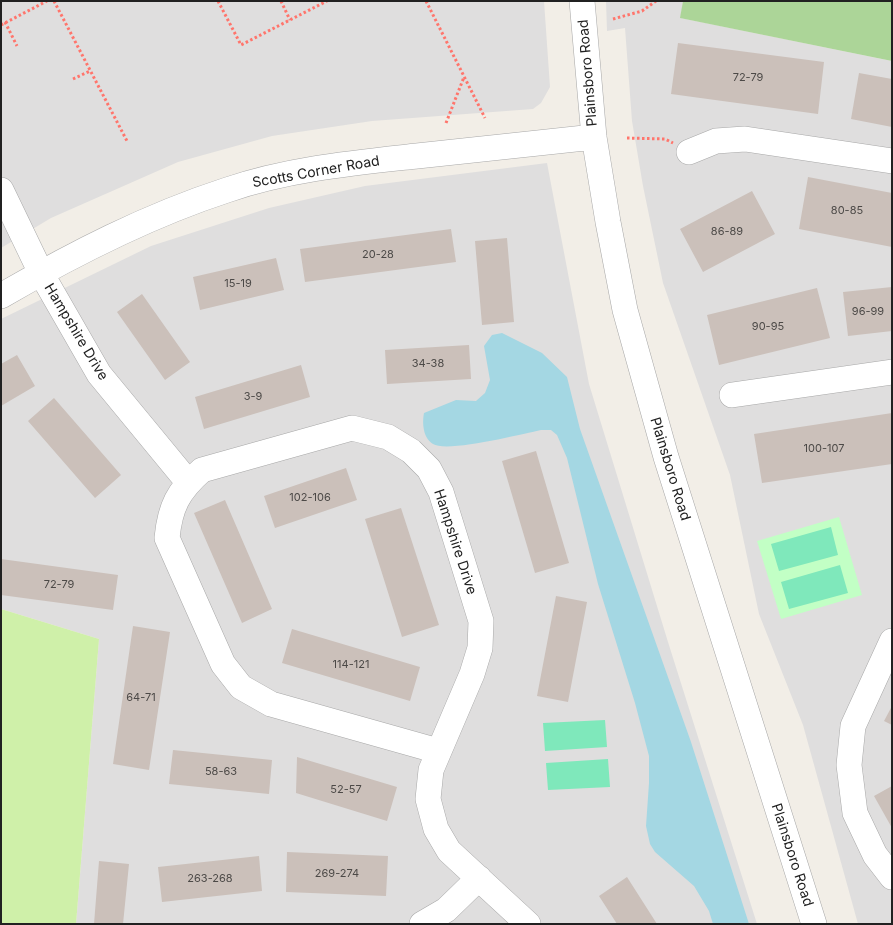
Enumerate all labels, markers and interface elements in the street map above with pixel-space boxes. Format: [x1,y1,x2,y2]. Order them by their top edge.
street label: Plainsboro Road [575,19,601,127]
house number: 72-79 [733,71,763,85]
street label: Scotts Corner Road [251,153,381,191]
house number: 80-85 [831,204,863,218]
house number: 86-89 [711,225,743,239]
house number: 20-28 [362,248,394,262]
house number: 15-19 [224,277,252,291]
street label: Hampshire Drive [40,281,112,383]
house number: 96-99 [852,305,884,319]
house number: 90-95 [752,320,784,334]
house number: 34-38 [412,357,444,371]
house number: 3-9 [244,390,262,404]
street label: Plainsboro Road [646,415,694,523]
house number: 100-107 [804,442,844,456]
street label: Hampshire Drive [430,487,480,597]
house number: 102-106 [289,491,331,505]
house number: 72-79 [44,578,74,592]
house number: 114-121 [333,658,369,672]
house number: 64-71 [126,691,156,705]
house number: 58-63 [205,765,237,779]
house number: 52-57 [330,783,362,797]
street label: Plainsboro Road [767,801,817,909]
house number: 269-274 [315,867,359,881]
house number: 263-268 [187,872,233,886]

